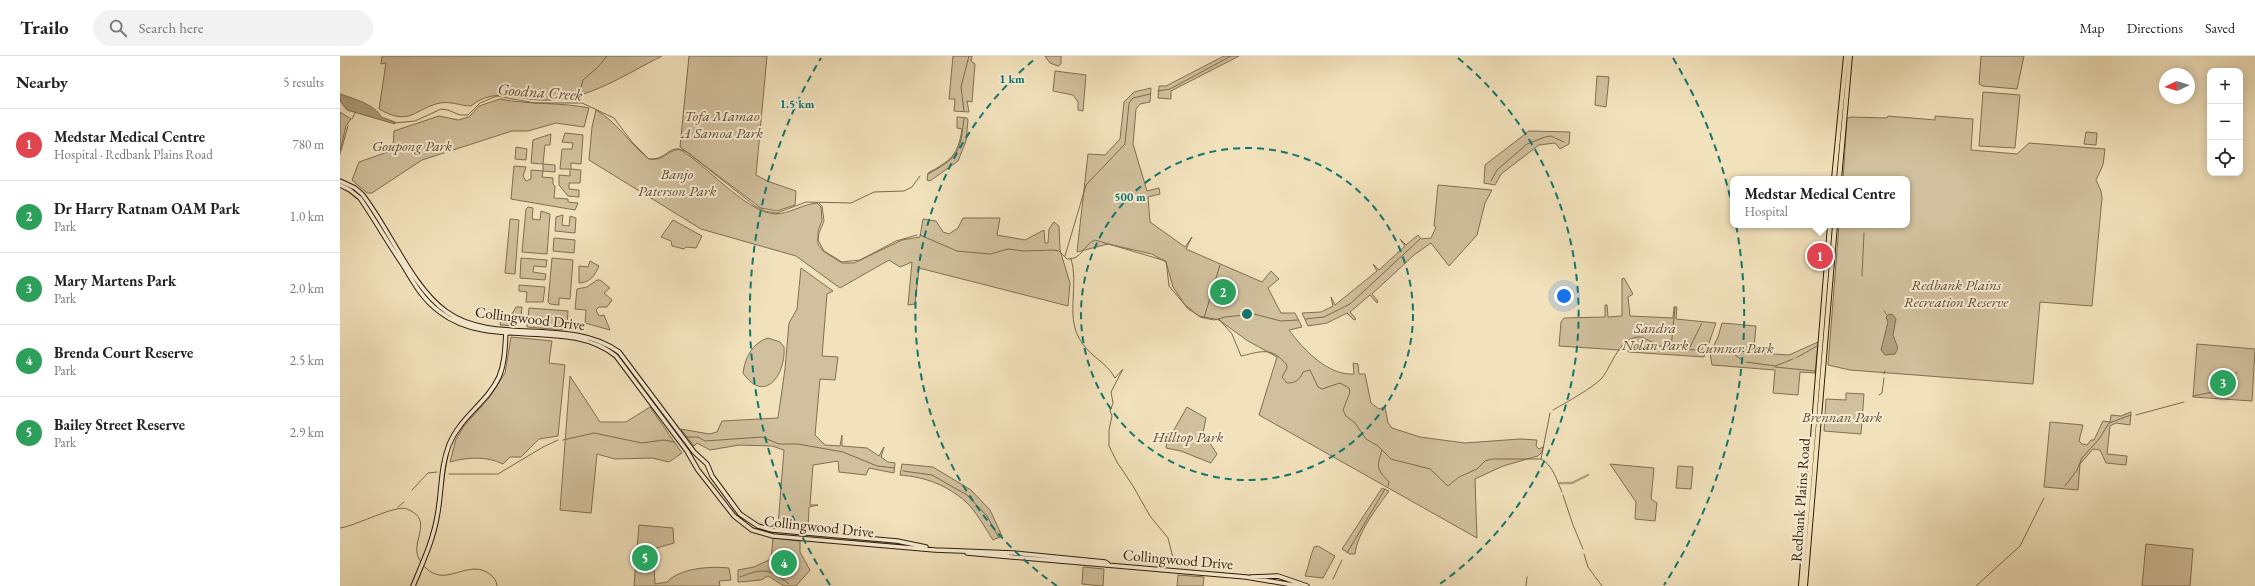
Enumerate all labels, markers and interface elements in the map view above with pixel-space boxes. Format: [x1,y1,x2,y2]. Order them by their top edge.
search box [93,10,373,46]
text: Trailo [20,15,69,40]
icon: search [107,17,129,39]
text: Search here [139,18,204,37]
text: Map [2079,19,2105,37]
text: Directions [2127,19,2183,37]
text: Saved [2205,19,2235,37]
north arrow [2159,68,2195,104]
map controls [2207,68,2243,176]
button: + [2207,68,2243,104]
text: Nearby [16,71,68,93]
text: 1 km [999,71,1025,87]
text: 5 results [283,74,324,91]
water label: Goodna Creek [497,79,584,105]
text: 1.5 km [780,96,815,112]
button: − [2207,104,2243,140]
park label: Tofa Mamao A Samoa Park [680,106,763,142]
text: Medstar Medical Centre [54,127,205,146]
text: 1 [26,136,32,153]
text: 780 m [293,136,324,153]
park label: Goupong Park [372,136,452,155]
button: locate [2207,140,2243,176]
text: Hospital · Redbank Plains Road [54,146,213,163]
park label: Banjo Paterson Park [638,164,716,200]
popup [1730,176,1910,228]
text: Medstar Medical Centre [1744,184,1896,203]
text: 500 m [1114,189,1146,205]
text: Dr Harry Ratnam OAM Park [54,199,240,218]
text: Hospital [1744,203,1788,220]
text: 2 [26,208,32,225]
text: 1.0 km [290,208,324,225]
text: Park [54,218,76,235]
pin: 1 [1807,241,1833,271]
text: Mary Martens Park [54,271,176,290]
park label: Redbank Plains Recreation Reserve [1903,275,2009,311]
pin: 2 [1210,277,1236,307]
text: 3 [26,280,32,297]
text: 2.0 km [290,280,324,297]
your location [1554,286,1574,306]
text: Park [54,290,76,307]
street label: Collingwood Drive [474,302,586,334]
centre of rings [1240,307,1254,321]
park label: Sandra Nolan Park [1621,318,1688,354]
park label: Cumner Park [1696,338,1774,357]
text: Brenda Court Reserve [54,343,193,362]
text: 4 [26,352,32,369]
text: 2.5 km [290,352,324,369]
text: Park [54,362,76,379]
pin: 3 [2210,368,2236,398]
park label: Brennan Park [1801,407,1882,426]
text: Bailey Street Reserve [54,415,185,434]
text: 5 [26,424,32,441]
text: 2.9 km [290,424,324,441]
park label: Hilltop Park [1152,427,1224,446]
text: Park [54,434,76,451]
street label: Redbank Plains Road [1786,437,1814,563]
street label: Collingwood Drive [763,511,875,541]
pin: 5 [632,543,658,573]
street label: Collingwood Drive [1122,545,1234,573]
pin: 4 [771,548,797,578]

